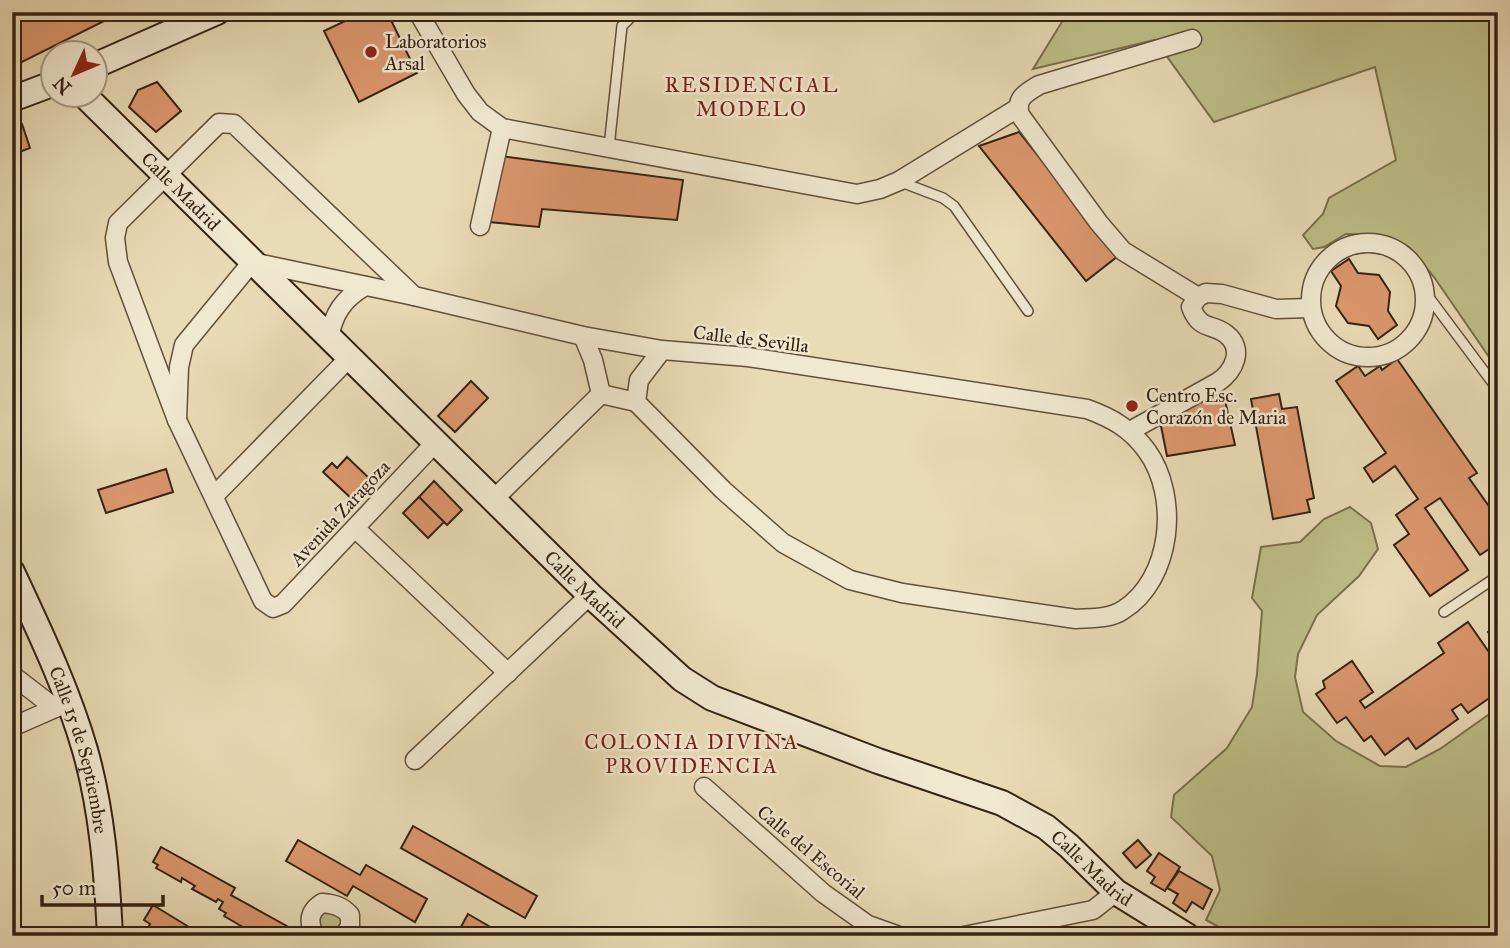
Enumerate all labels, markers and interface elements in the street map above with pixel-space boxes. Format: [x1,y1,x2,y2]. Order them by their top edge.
place label: Laboratorios Arsal [384,30,486,75]
north arrow [38,38,108,108]
marker: Laboratorios Arsal [363,44,379,60]
text: N [48,72,76,99]
district label: RESIDENCIAL MODELO [665,72,839,122]
street label: Calle Madrid [137,147,226,235]
street label: Calle de Sevilla [692,321,811,358]
place label: Centro Esc. Corazón de Maria [1146,384,1287,429]
marker: Centro Esc. Corazón de Maria [1124,398,1140,414]
street label: Avenida Zaragoza [284,455,396,572]
street label: Calle Madrid [540,545,630,633]
street label: Calle 15 de Septiembre [44,663,113,835]
district label: COLONIA DIVINA PROVIDENCIA [584,729,800,779]
street label: Calle del Escorial [752,800,870,904]
street label: Calle Madrid [1047,825,1137,911]
scale bar [42,864,163,908]
text: 50 m [52,875,97,901]

